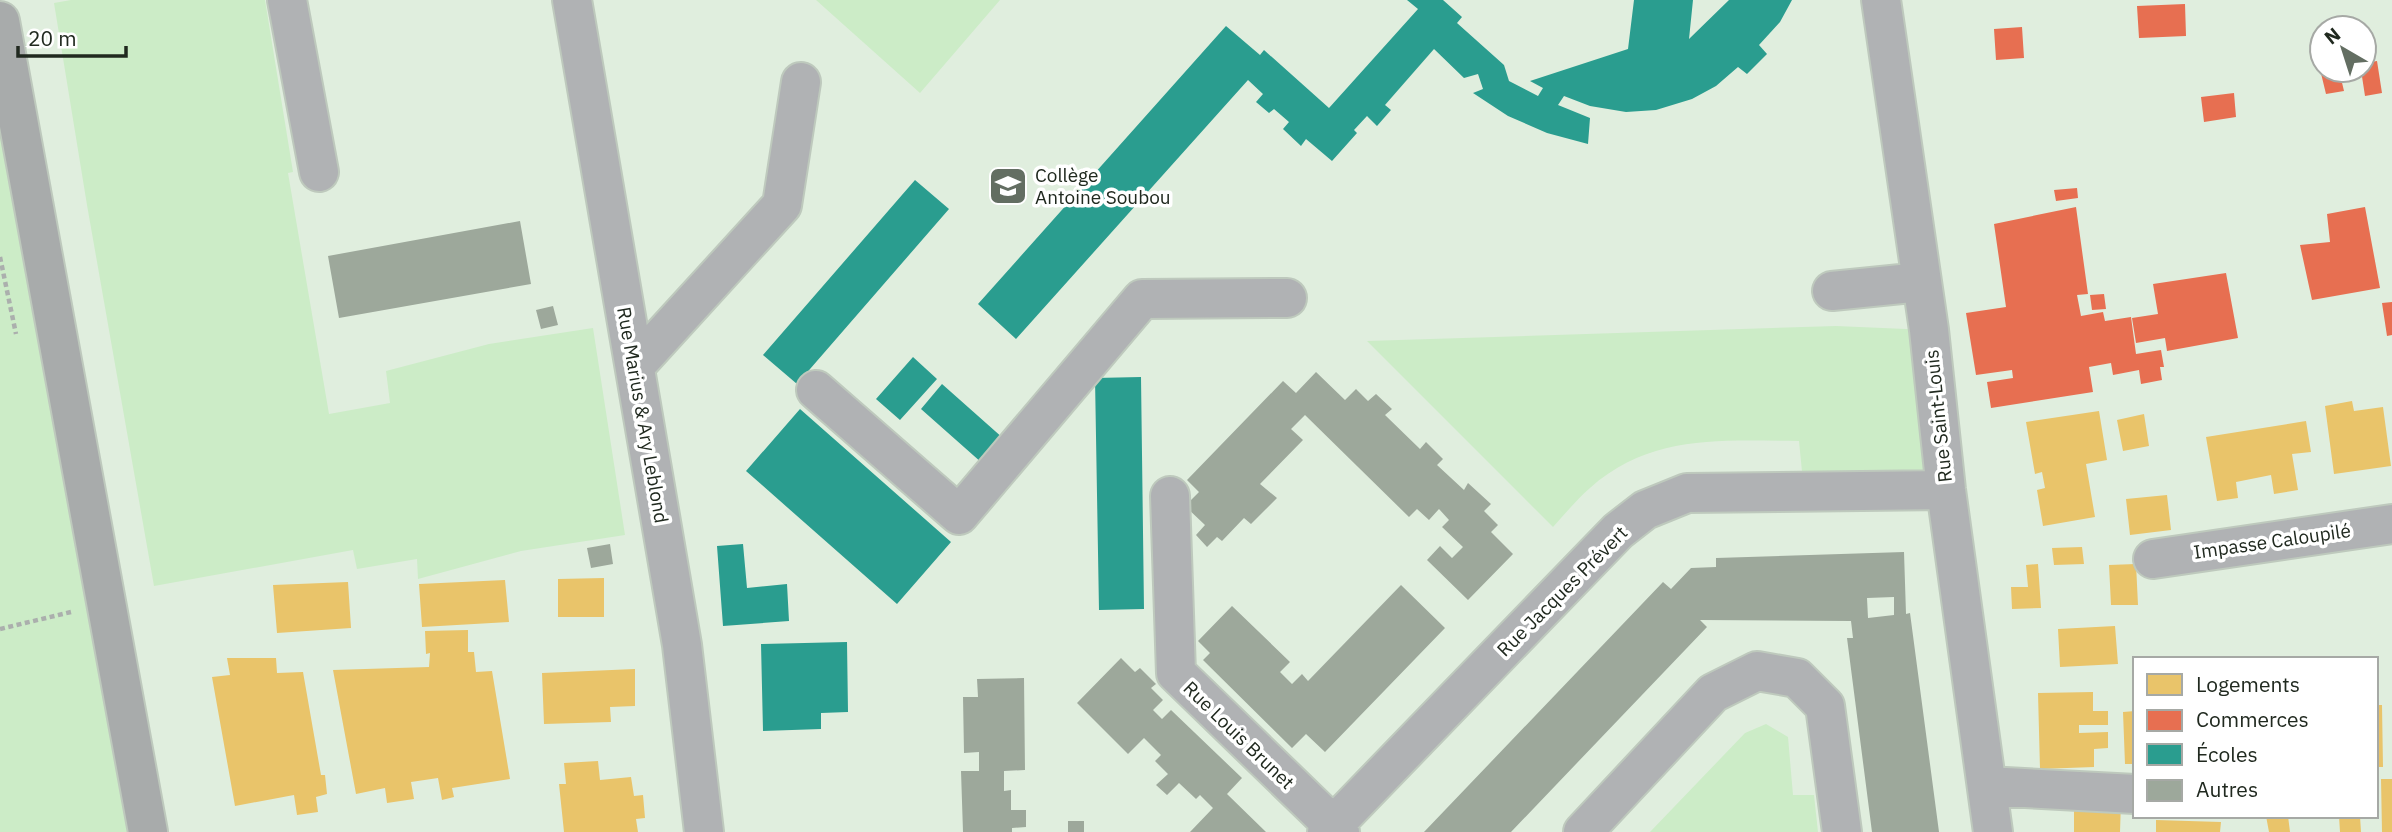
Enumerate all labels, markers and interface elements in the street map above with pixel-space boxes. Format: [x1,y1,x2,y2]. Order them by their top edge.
scale bar [18,14,126,58]
north arrow [2308,14,2378,84]
text: N [2319,22,2345,49]
text: 20 m [28,24,77,52]
place label: Collège Antoine Soubou [1035,163,1171,209]
school or university icon: Collège Antoine Soubou [987,165,1029,207]
street label: Rue Marius & Ary Leblond [612,305,674,525]
street label: Rue Saint-Louis [1919,348,1957,484]
street label: Impasse Caloupilé [2192,518,2352,564]
street label: Rue Jacques Prévert [1492,521,1632,661]
legend [2133,657,2378,818]
text: Logements [2196,670,2300,698]
street label: Rue Louis Brunet [1178,676,1300,794]
text: Commerces [2196,705,2309,733]
text: Écoles [2196,740,2258,768]
text: Autres [2196,775,2258,803]

